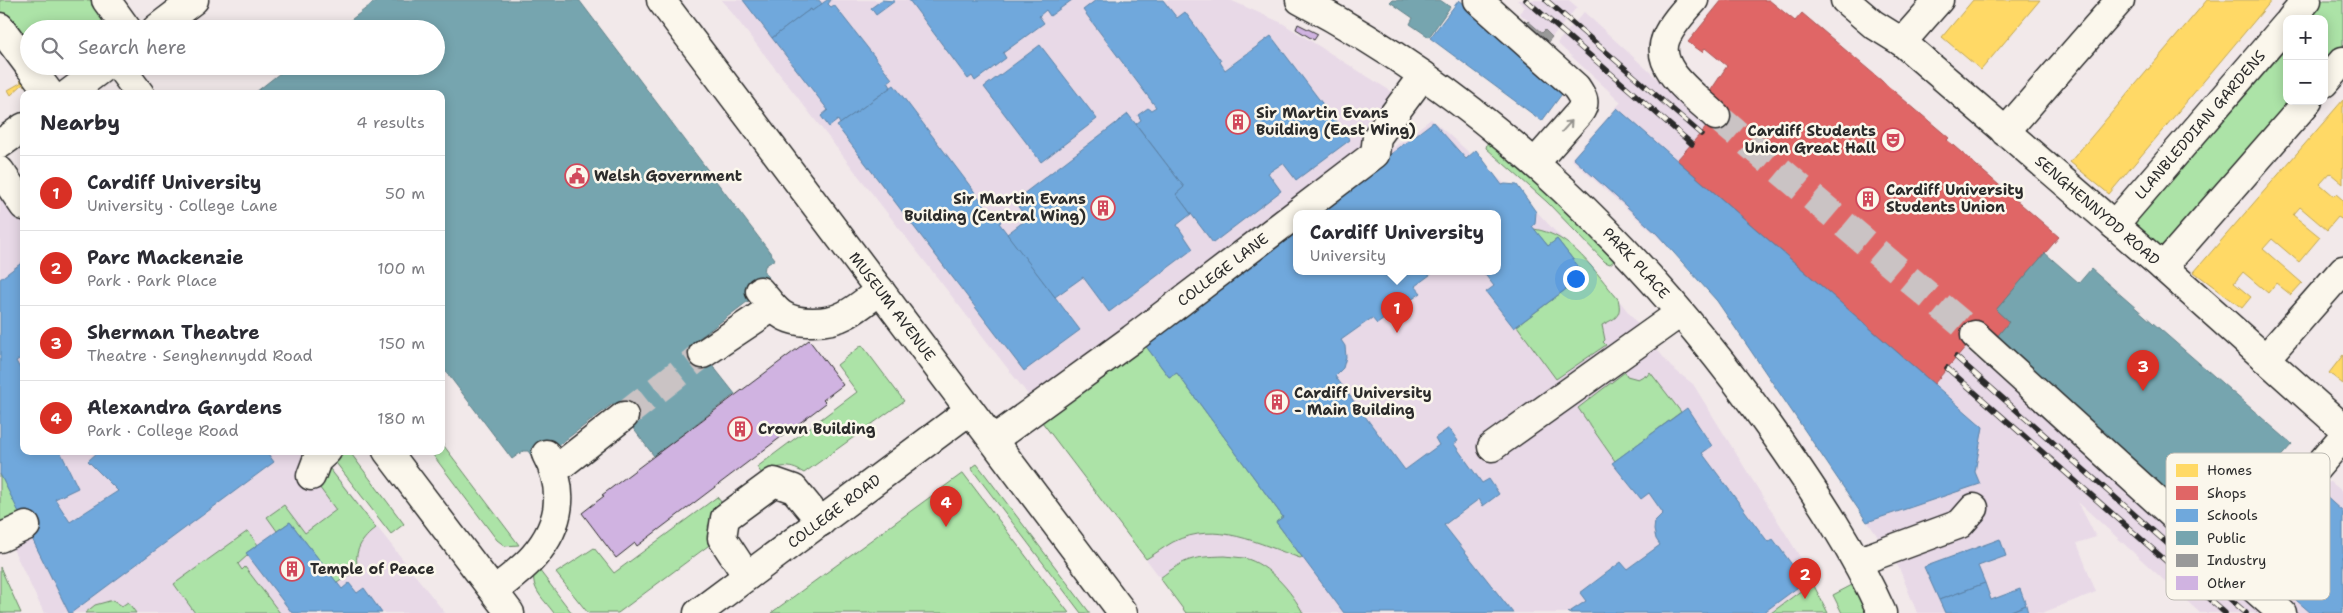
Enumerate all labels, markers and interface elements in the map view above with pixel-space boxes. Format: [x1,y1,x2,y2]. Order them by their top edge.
map controls [2283,15,2328,105]
button: + [2283,15,2328,60]
search box [20,20,445,75]
icon: search [38,34,66,62]
text: Search here [78,35,187,60]
street label: LLANBLEDDIAN GARDENS [2130,46,2270,204]
button: − [2283,60,2328,105]
place label: Sir Martin Evans Building (East Wing) [1256,103,1416,140]
text: Nearby [40,109,120,137]
building icon: Sir Martin Evans Building (East Wing) [1225,109,1251,135]
text: 4 results [356,112,425,133]
one-way arrow [1562,120,1573,133]
place label: Cardiff Students Union Great Hall [1744,121,1876,158]
theatre icon: Cardiff Students Union Great Hall [1880,127,1906,153]
street label: SENGHENNYDD ROAD [2031,151,2164,270]
public building icon: Welsh Government [564,163,590,189]
place label: Welsh Government [594,166,742,186]
text: Cardiff University [87,170,261,195]
place label: Cardiff University Students Union [1886,180,2024,217]
text: 1 [52,183,60,204]
text: 50 m [385,183,425,204]
building icon: Cardiff University Students Union [1855,186,1881,212]
place label: Sir Martin Evans Building (Central Wing) [904,189,1086,226]
text: University · College Lane [87,195,278,216]
building icon: Sir Martin Evans Building (Central Wing) [1090,195,1116,221]
popup [1293,210,1501,275]
text: Cardiff University [1310,220,1484,245]
street label: PARK PLACE [1598,223,1674,303]
street label: COLLEGE LANE [1173,229,1272,311]
text: Parc Mackenzie [87,245,244,270]
text: University [1310,245,1386,266]
street label: MUSEUM AVENUE [844,248,940,365]
text: 2 [50,258,62,279]
text: 100 m [377,258,425,279]
your location [1563,266,1589,292]
text: Park · Park Place [87,270,217,291]
pin: 1 [1381,292,1413,333]
text: Sherman Theatre [87,320,260,345]
text: 3 [50,333,62,354]
text: 150 m [378,333,425,354]
text: Theatre · Senghennydd Road [87,345,313,366]
pin: 3 [2127,350,2159,391]
place label: Cardiff University - Main Building [1294,383,1432,420]
building icon: Cardiff University - Main Building [1264,389,1290,415]
text: Alexandra Gardens [87,395,282,420]
text: 4 [50,408,62,429]
text: 180 m [377,408,425,429]
building icon: Crown Building [727,416,753,442]
place label: Crown Building [758,419,876,439]
text: Park · College Road [87,420,239,441]
legend [2166,453,2330,600]
text: Homes [2207,461,2252,479]
street label: COLLEGE ROAD [784,470,885,553]
text: Shops [2207,484,2246,502]
pin: 4 [930,486,962,527]
text: Schools [2207,506,2258,524]
text: Public [2207,529,2246,547]
text: Industry [2207,551,2266,569]
building icon: Temple of Peace [279,556,305,582]
pin: 2 [1789,558,1821,599]
place label: Temple of Peace [310,559,434,579]
text: Other [2207,574,2246,592]

